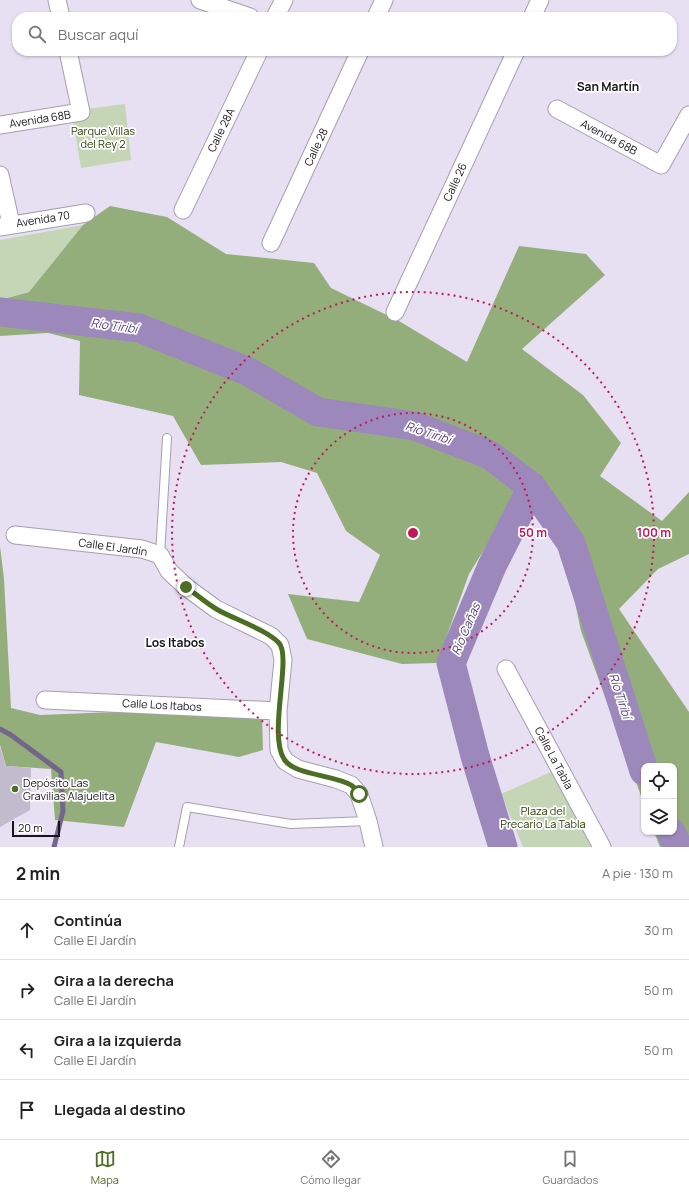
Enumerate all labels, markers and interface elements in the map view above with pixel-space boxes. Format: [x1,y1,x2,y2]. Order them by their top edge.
search box [12,12,677,56]
icon: search [26,23,48,45]
text: Buscar aquí [58,24,139,45]
district label: San Martín [577,78,639,95]
street label: Calle 28A [203,105,238,154]
street label: Avenida 68B [8,106,72,131]
street label: Avenida 68B [578,115,640,158]
park label: Parque Villas del Rey 2 [71,123,135,151]
street label: Calle 28 [300,125,331,168]
street label: Calle 26 [439,160,470,203]
street label: Avenida 70 [15,207,71,230]
water label: Río Tiribí [90,314,141,337]
water label: Río Tiribí [403,417,455,449]
text: 50 m [519,524,547,541]
text: 100 m [637,524,671,541]
centre of rings [406,526,420,540]
street label: Calle El Jardín [78,534,149,559]
route end [177,578,195,596]
water label: Río Cañas [447,599,485,658]
district label: Los Itabos [145,634,205,651]
water label: Río Tiribí [605,671,636,723]
street label: Calle Los Itabos [122,695,202,714]
street label: Calle La Tabla [532,724,577,792]
map controls [641,763,677,835]
button: locate [641,763,677,799]
place label: Depósito Las Gravilias Alajuelita [23,775,115,803]
marker: Depósito Las Gravilias Alajuelita [10,784,20,794]
route start [350,785,368,803]
button: layers [641,799,677,835]
park label: Plaza del Precario La Tabla [500,803,586,831]
scale bar [12,819,60,838]
text: 20 m [18,820,43,835]
text: 2 min [16,862,60,885]
text: A pie · 130 m [602,864,673,882]
text: Continúa [54,910,122,931]
icon: ahead [16,919,38,941]
text: 30 m [644,921,673,939]
text: Calle El Jardín [54,931,136,949]
text: Gira a la derecha [54,970,174,991]
icon: right [16,979,38,1001]
text: 50 m [644,981,673,999]
text: Calle El Jardín [54,991,136,1009]
text: Gira a la izquierda [54,1030,181,1051]
icon: left [16,1039,38,1061]
text: 50 m [644,1041,673,1059]
text: Calle El Jardín [54,1051,136,1069]
icon: arrive [16,1099,38,1121]
text: Llegada al destino [54,1099,186,1120]
tab: Mapa [91,1148,119,1187]
tab: Cómo llegar [300,1148,361,1187]
tab: Guardados [543,1148,598,1187]

